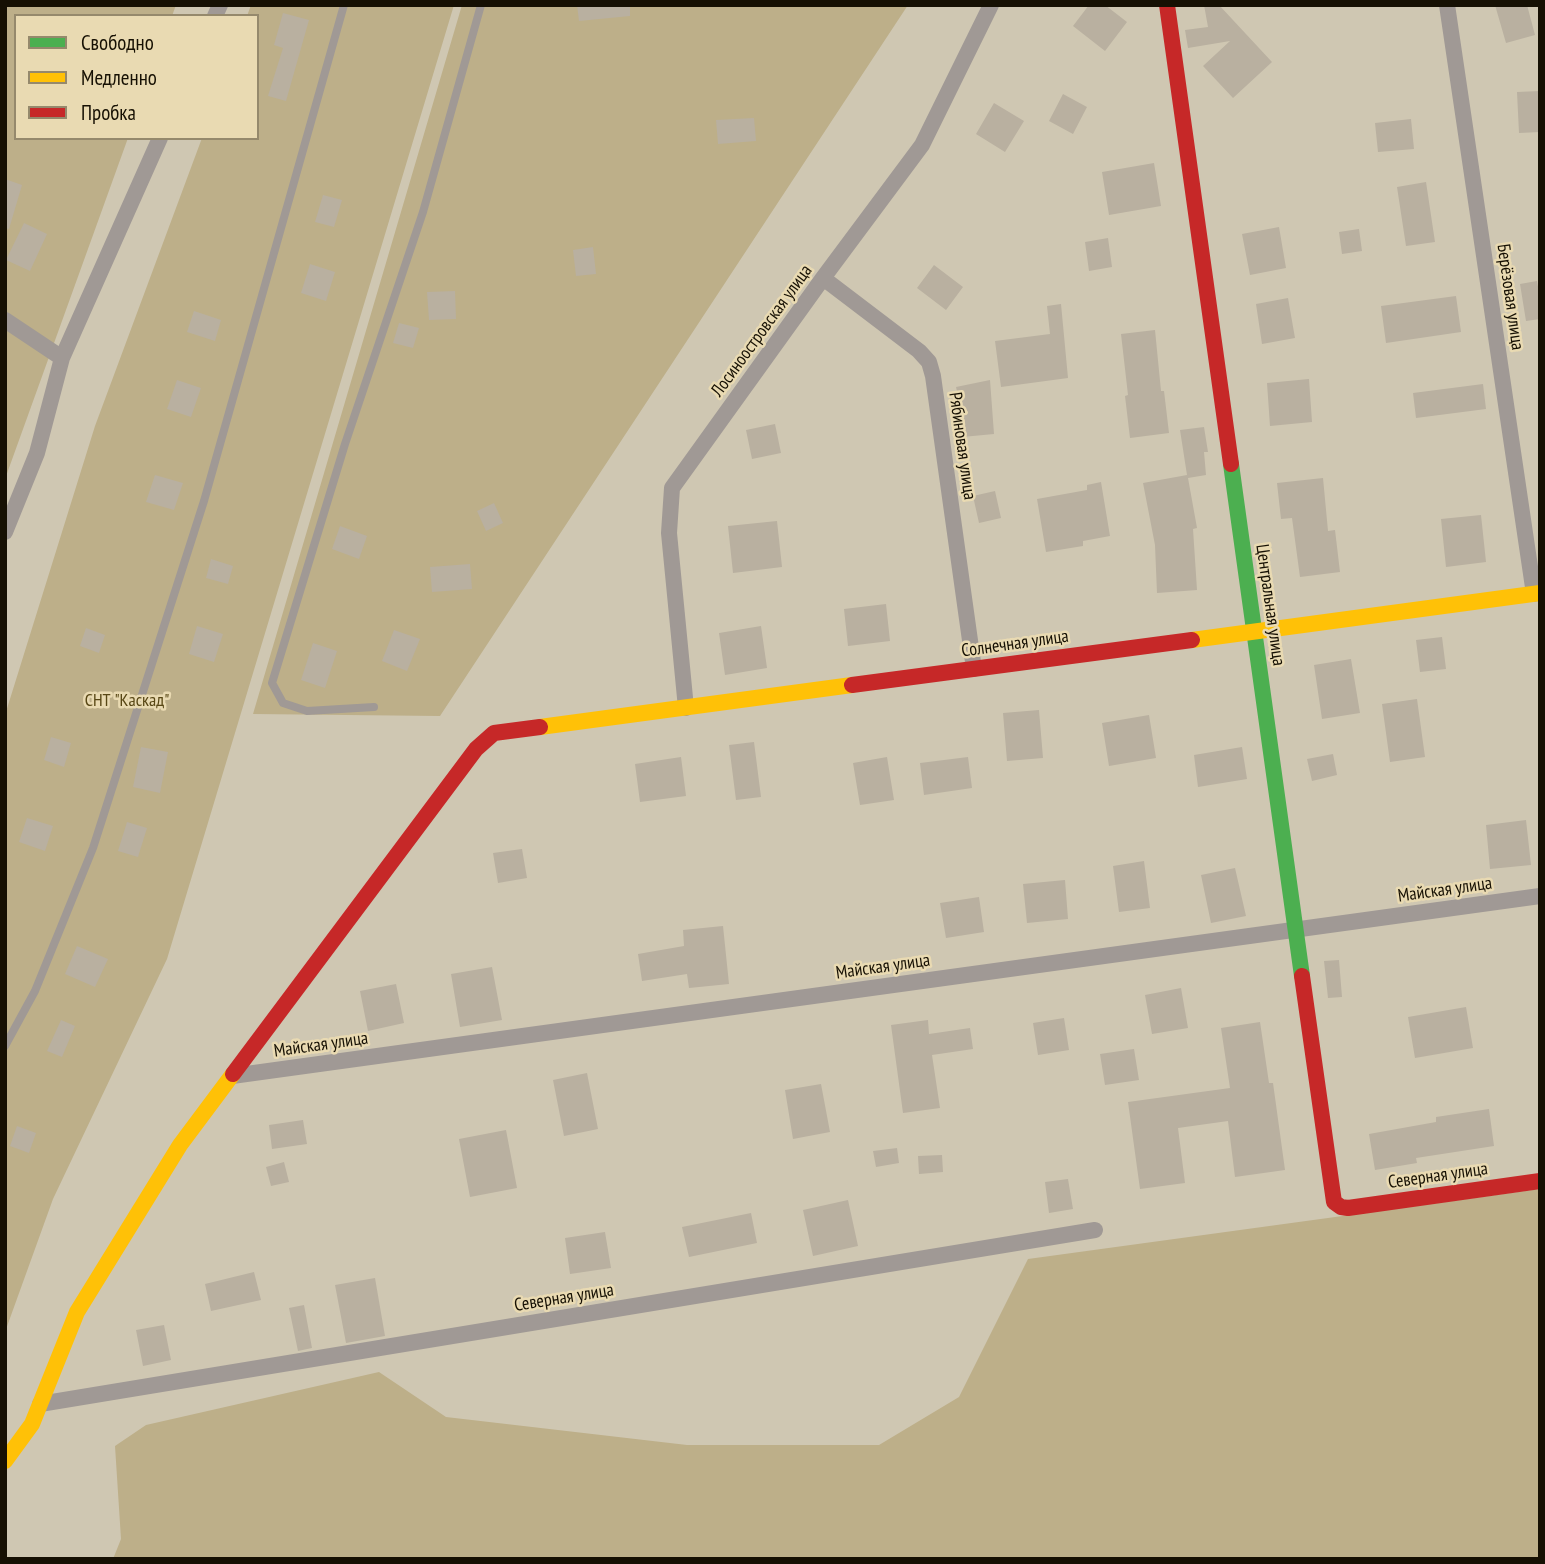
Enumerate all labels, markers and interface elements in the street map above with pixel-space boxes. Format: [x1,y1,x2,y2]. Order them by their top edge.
legend [14,14,259,140]
text: Свободно [81,29,154,56]
text: Медленно [81,64,157,91]
text: Пробка [81,99,136,126]
street label: Берёзовая улица [1492,243,1528,351]
street label: Лосиноостровская улица [707,261,817,401]
street label: Рябиновая улица [944,391,980,501]
street label: Центральная улица [1251,543,1289,667]
street label: Солнечная улица [960,626,1070,662]
park label: СНТ "Каскад" [85,690,169,712]
street label: Майская улица [1397,873,1493,907]
street label: Майская улица [835,950,931,984]
street label: Майская улица [273,1028,369,1062]
street label: Северная улица [1387,1158,1489,1194]
street label: Северная улица [513,1279,615,1317]

